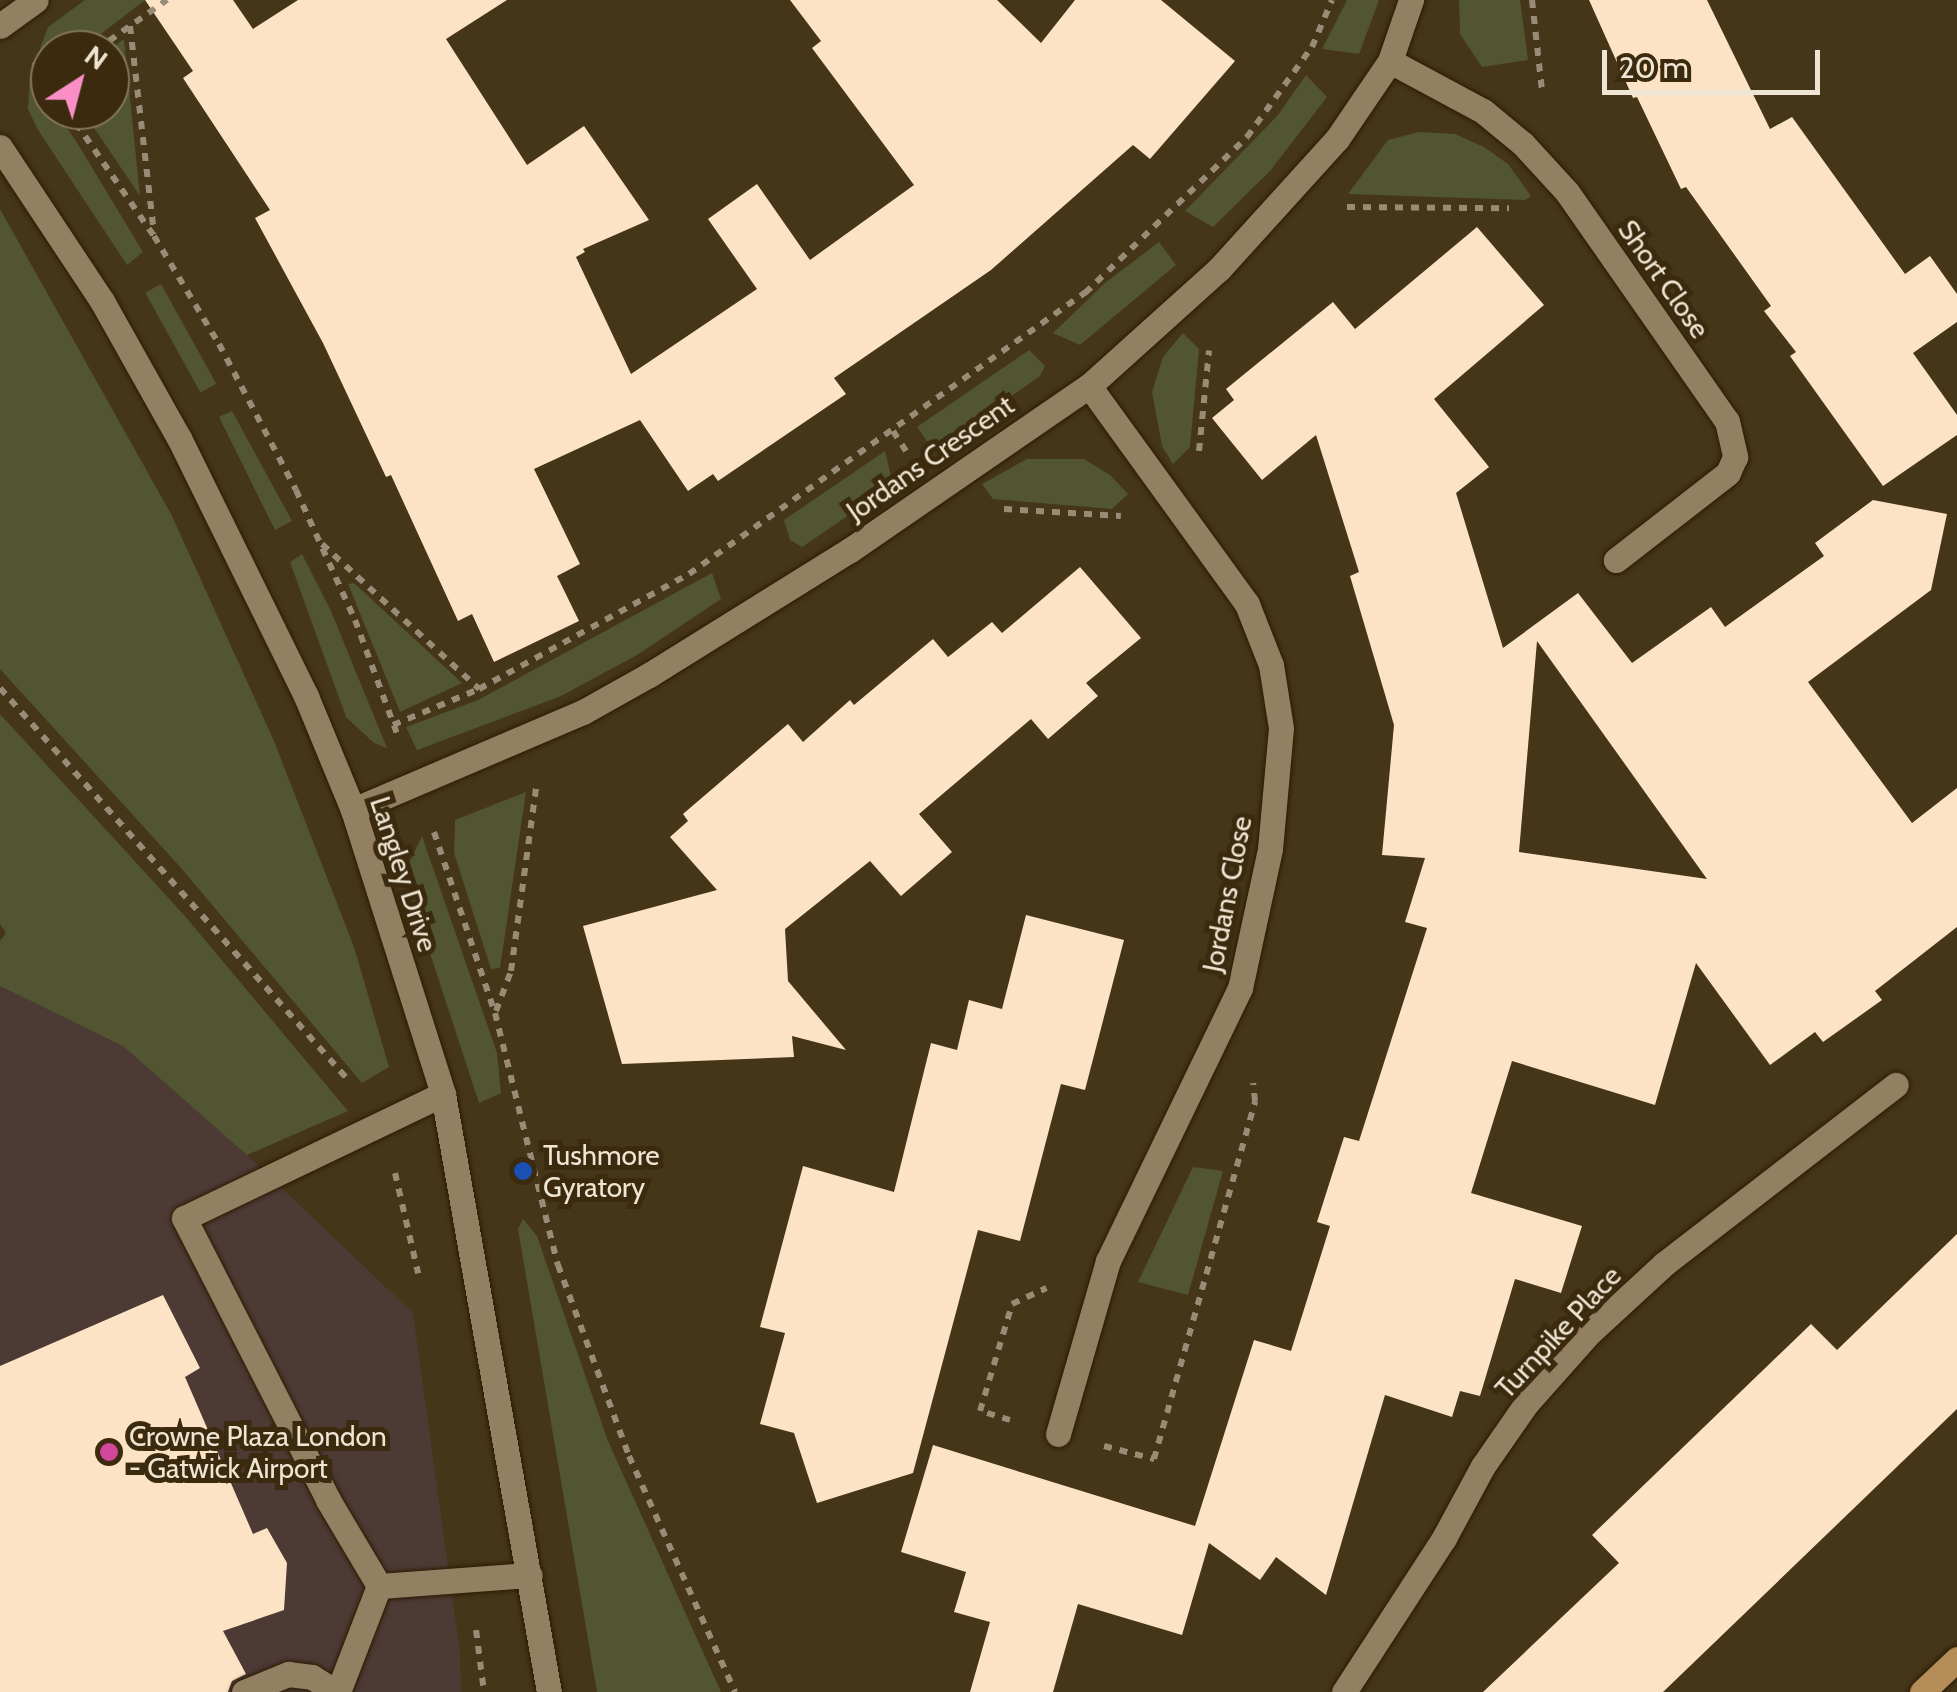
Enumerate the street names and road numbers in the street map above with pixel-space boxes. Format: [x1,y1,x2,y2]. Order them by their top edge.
street label: Short Close [1611,214,1717,344]
street label: Jordans Crescent [840,388,1020,528]
street label: Langley Drive [363,792,445,956]
street label: Jordans Close [1195,813,1259,975]
street label: Turnpike Place [1488,1259,1628,1405]

